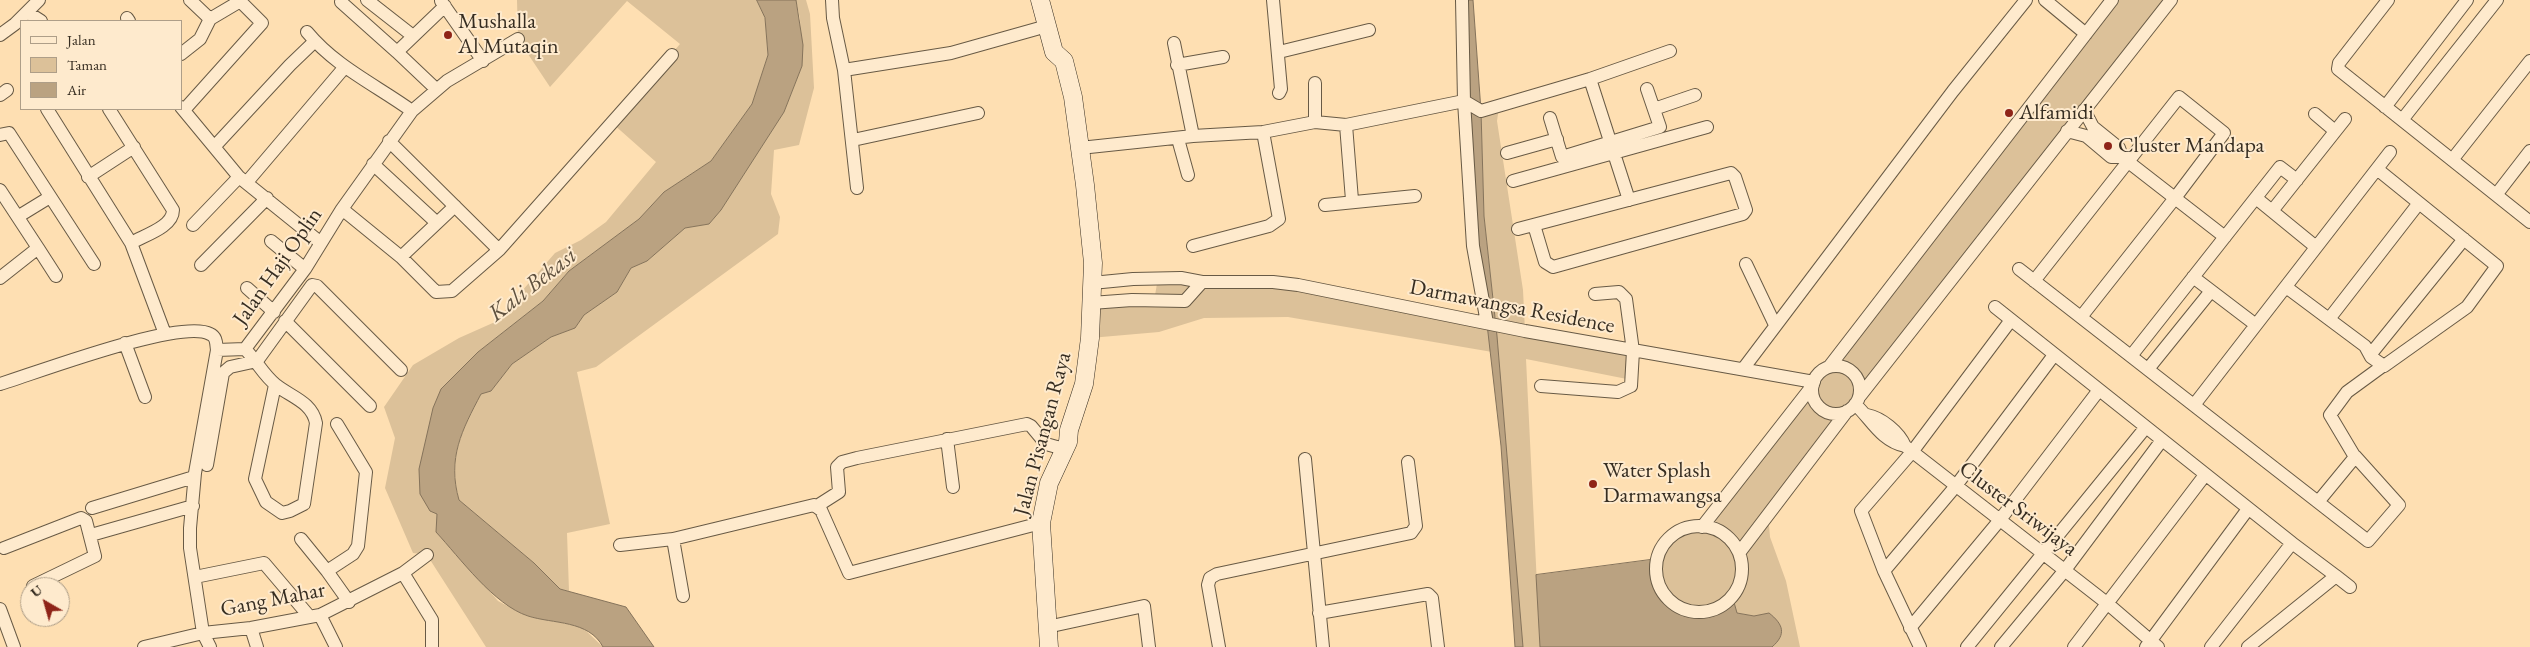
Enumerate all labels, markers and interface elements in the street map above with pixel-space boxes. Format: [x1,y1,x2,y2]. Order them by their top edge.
place label: Mushalla Al Mutaqin [458,9,558,60]
legend [20,20,182,110]
marker: Mushalla Al Mutaqin [442,29,454,41]
text: Jalan [67,30,96,49]
text: Taman [67,55,107,74]
text: Air [67,80,86,99]
place label: Alfamidi [2019,100,2094,126]
marker: Alfamidi [2003,107,2015,119]
place label: Cluster Mandapa [2118,133,2264,159]
marker: Cluster Mandapa [2102,140,2114,152]
street label: Jalan Haji Oplin [228,203,328,331]
water label: Kali Bekasi [483,241,583,329]
street label: Darmawangsa Residence [1407,274,1617,340]
street label: Jalan Pisangan Raya [1009,349,1077,519]
street label: Cluster Sriwijaya [1953,456,2083,562]
place label: Water Splash Darmawangsa [1603,458,1722,510]
marker: Water Splash Darmawangsa [1587,478,1599,490]
north arrow [20,577,70,627]
street label: Gang Mahar [218,577,328,623]
text: U [27,581,46,601]

